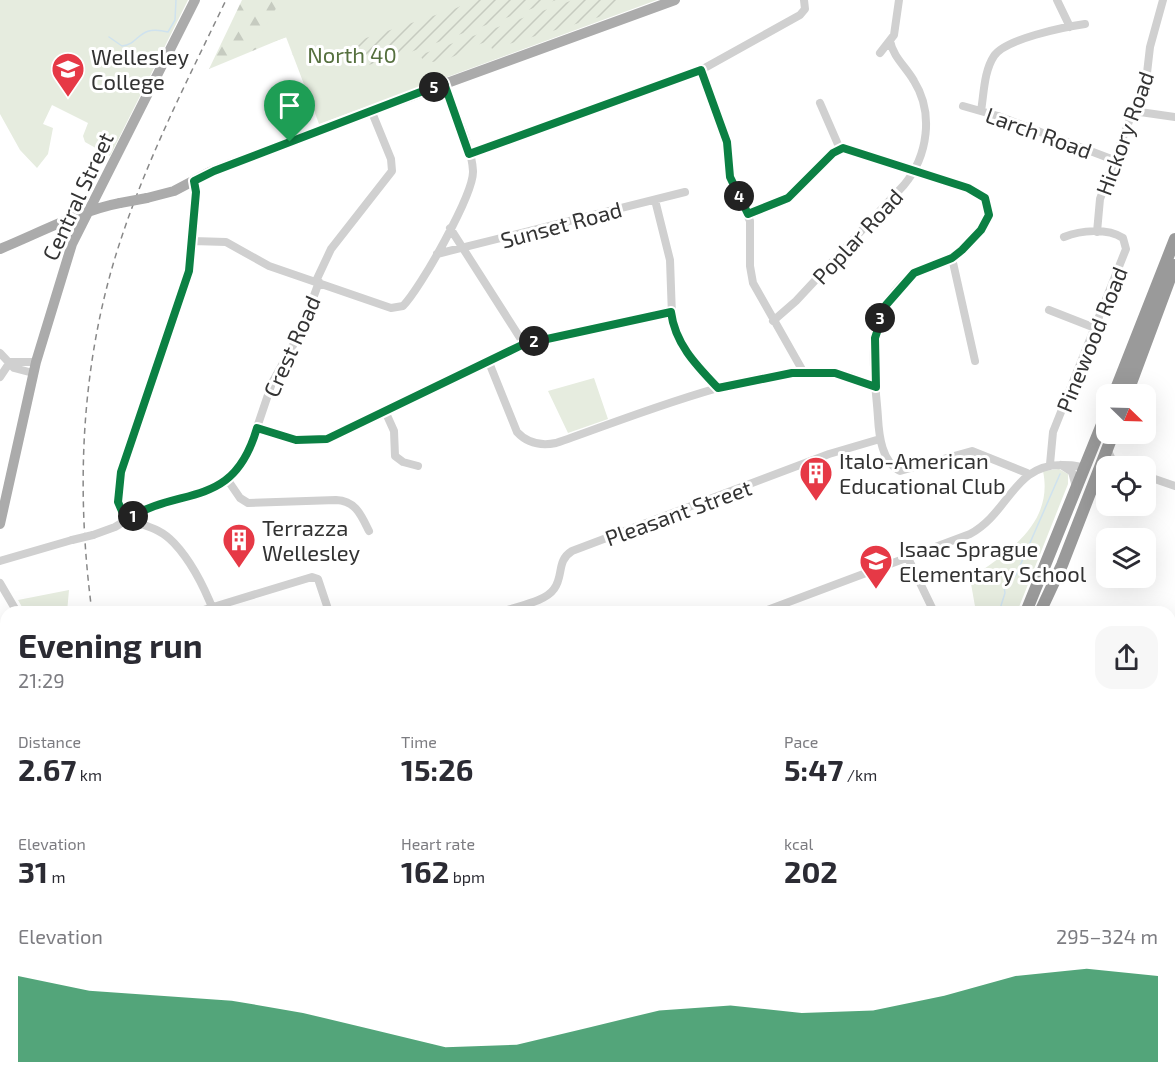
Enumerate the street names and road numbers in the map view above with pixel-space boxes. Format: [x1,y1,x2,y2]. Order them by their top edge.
street label: Hickory Road [1090,68,1158,198]
street label: Larch Road [982,101,1096,163]
street label: Central Street [36,128,118,264]
street label: Poplar Road [806,183,908,289]
street label: Sunset Road [497,195,625,253]
street label: Pinewood Road [1050,263,1132,415]
street label: Crest Road [257,291,325,401]
street label: Pleasant Street [601,473,755,551]

